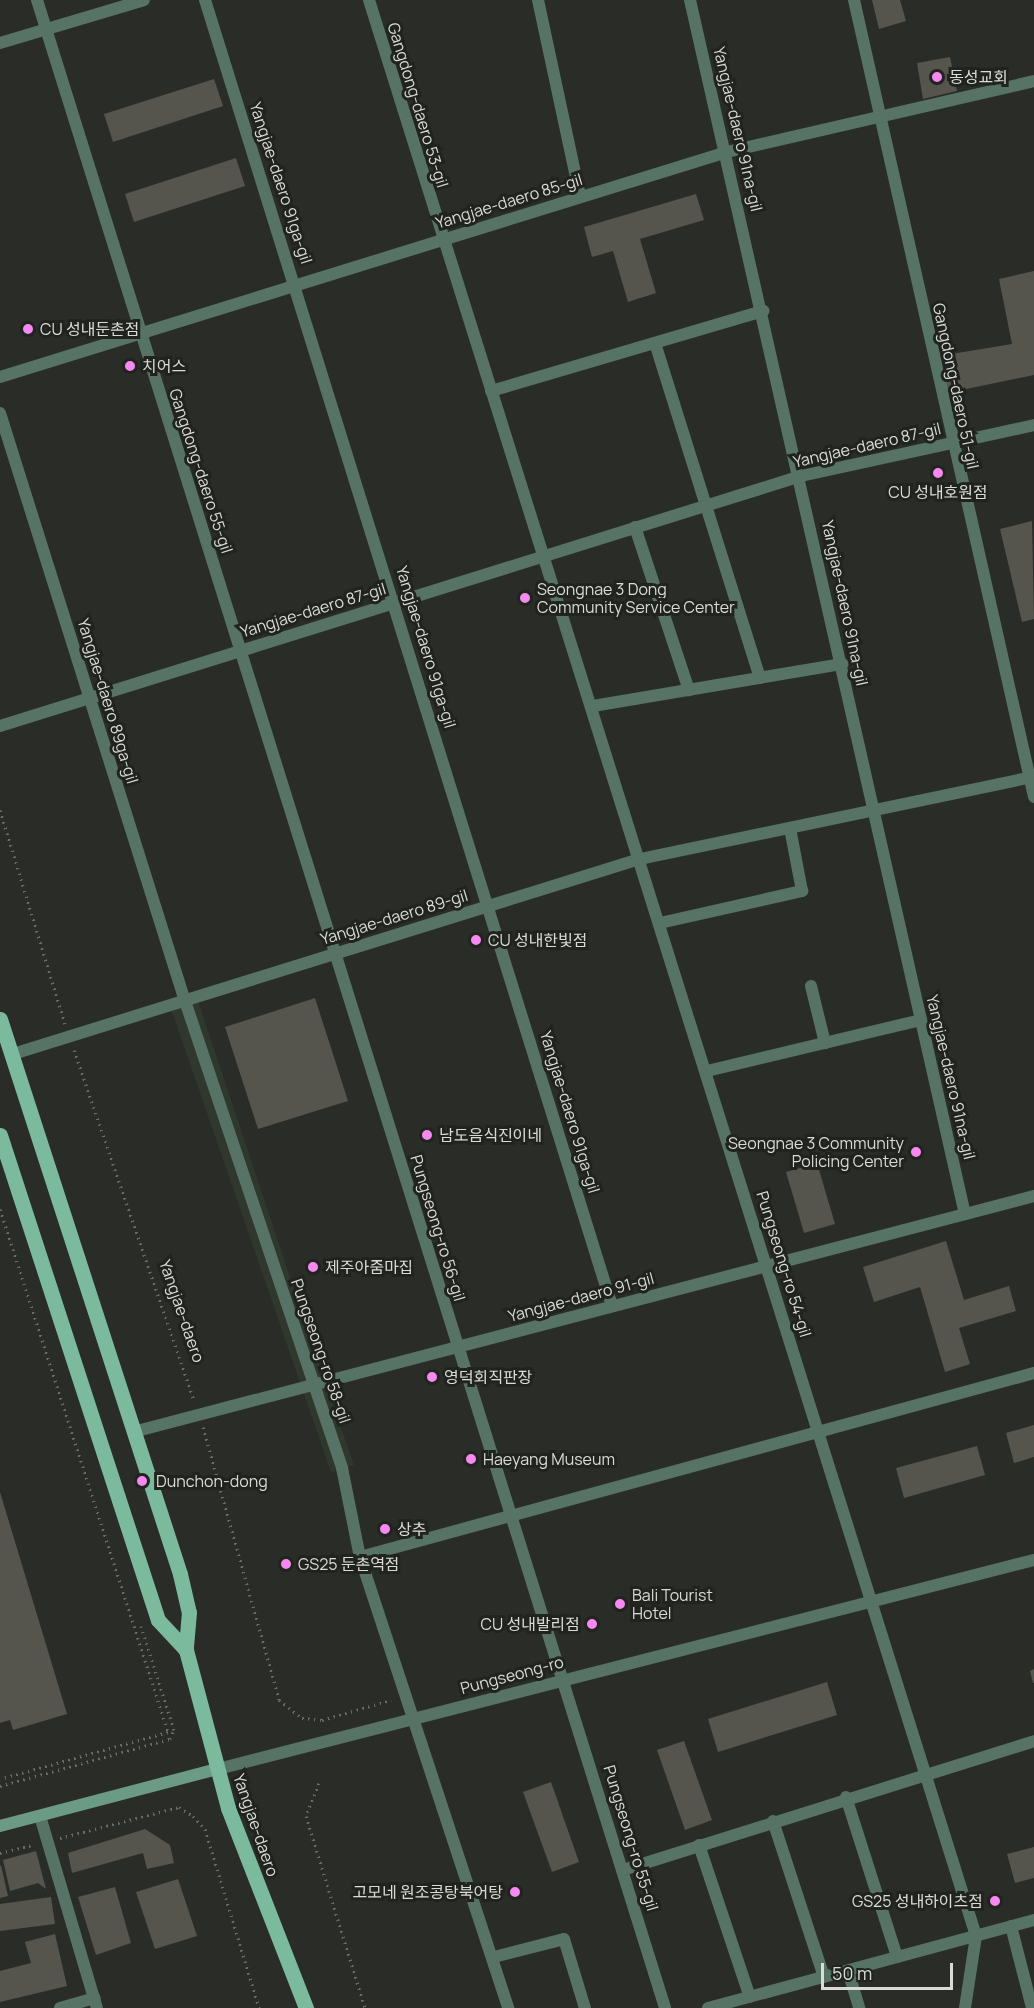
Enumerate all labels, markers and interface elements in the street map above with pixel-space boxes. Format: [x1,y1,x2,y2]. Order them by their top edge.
street label: Gangdong-daero 53-gil [384,20,452,190]
street label: Yangjae-daero 91na-gil [710,45,766,213]
place label: 동성교회 [949,67,1008,87]
marker: 동성교회 [930,70,944,84]
street label: Yangjae-daero 91ga-gil [246,100,316,266]
street label: Yangjae-daero 85-gil [433,170,585,232]
street label: Gangdong-daero 51-gil [929,301,983,471]
place label: CU 성내둔촌점 [40,319,139,339]
marker: CU 성내둔촌점 [21,322,35,336]
place label: 치어스 [142,356,186,376]
marker: 치어스 [123,359,137,373]
street label: Gangdong-daero 55-gil [165,386,237,556]
street label: Yangjae-daero 87-gil [791,419,943,471]
marker: CU 성내호원점 [931,466,945,480]
place label: CU 성내호원점 [888,482,988,502]
street label: Yangjae-daero 91na-gil [818,519,872,687]
street label: Yangjae-daero 91ga-gil [392,564,460,730]
street label: Yangjae-daero 87-gil [238,579,388,641]
place label: Seongnae 3 Dong Community Service Center [537,579,735,617]
marker: Seongnae 3 Dong Community Service Center [518,591,532,605]
street label: Yangjae-daero 89ga-gil [74,616,142,786]
street label: Yangjae-daero 89-gil [318,885,470,949]
place label: CU 성내한빛점 [488,930,587,950]
marker: CU 성내한빛점 [469,933,483,947]
street label: Yangjae-daero 91na-gil [923,993,979,1161]
street label: Yangjae-daero 91ga-gil [536,1029,604,1195]
place label: 남도음식진이네 [439,1125,542,1145]
marker: 남도음식진이네 [420,1128,434,1142]
place label: Seongnae 3 Community Policing Center [728,1133,904,1171]
marker: Seongnae 3 Community Policing Center [909,1145,923,1159]
street label: Pungseong-ro 56-gil [407,1152,469,1304]
street label: Pungseong-ro 54-gil [753,1189,815,1339]
street label: Yangjae-daero [155,1257,209,1365]
place label: 제주아줌마집 [325,1257,413,1277]
marker: 제주아줌마집 [306,1260,320,1274]
street label: Yangjae-daero 91-gil [506,1268,656,1326]
street label: Pungseong-ro 58-gil [287,1276,355,1426]
place label: 영덕회직판장 [444,1367,532,1387]
marker: 영덕회직판장 [425,1370,439,1384]
place label: Haeyang Museum [483,1449,615,1469]
marker: Haeyang Museum [464,1452,478,1466]
place label: Dunchon-dong [156,1471,268,1491]
marker: Dunchon-dong [133,1472,151,1490]
place label: 상추 [397,1519,426,1539]
marker: 상추 [378,1522,392,1536]
place label: GS25 둔촌역점 [298,1554,400,1574]
marker: GS25 둔촌역점 [279,1557,293,1571]
place label: Bali Tourist Hotel [632,1585,713,1623]
marker: Bali Tourist Hotel [613,1597,627,1611]
place label: CU 성내발리점 [481,1614,580,1634]
marker: CU 성내발리점 [585,1617,599,1631]
street label: Pungseong-ro [458,1652,566,1698]
street label: Pungseong-ro 55-gil [600,1763,662,1913]
street label: Yangjae-daero [229,1771,283,1879]
place label: 고모네 원조콩탕북어탕 [353,1882,503,1902]
marker: 고모네 원조콩탕북어탕 [508,1885,522,1899]
place label: GS25 성내하이츠점 [852,1891,983,1911]
marker: GS25 성내하이츠점 [988,1894,1002,1908]
scale bar [824,1951,956,1989]
text: 50 m [832,1961,872,1985]

